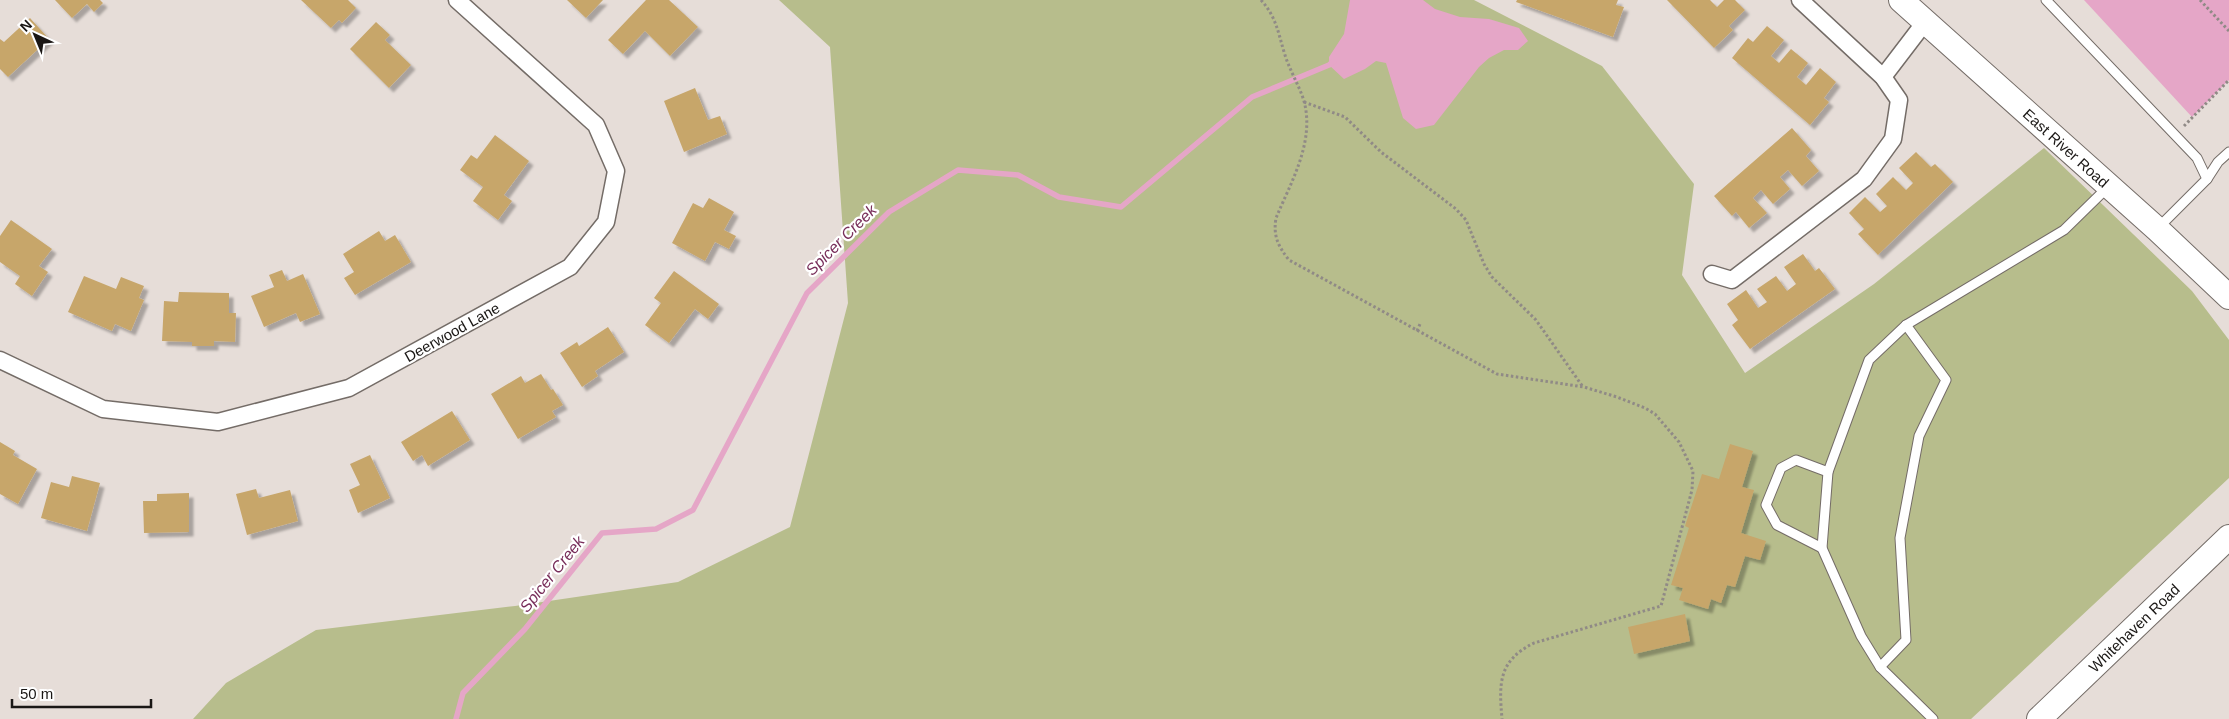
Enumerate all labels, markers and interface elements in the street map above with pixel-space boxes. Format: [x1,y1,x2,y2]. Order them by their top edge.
north arrow [10,10,60,60]
text: N [17,16,35,35]
street label: East River Road [2020,105,2112,191]
water label: Spicer Creek [802,201,880,279]
street label: Deerwood Lane [402,299,502,365]
water label: Spicer Creek [516,532,588,615]
street label: Whitehaven Road [2085,580,2183,676]
scale bar [12,676,151,708]
text: 50 m [20,685,53,702]

